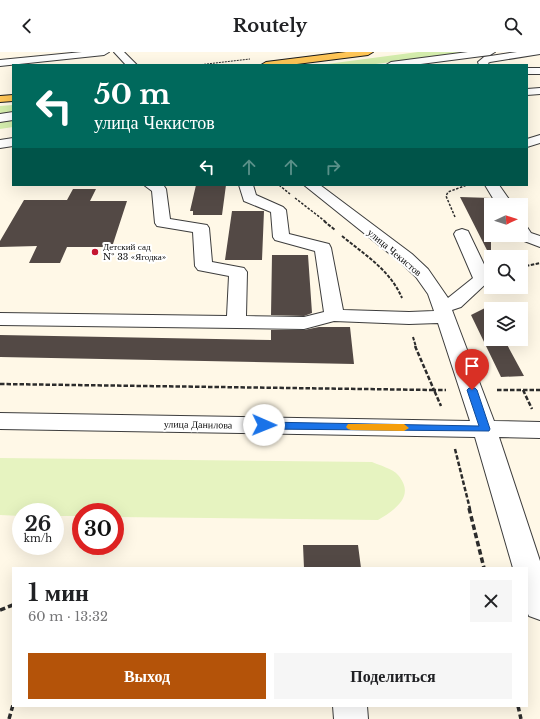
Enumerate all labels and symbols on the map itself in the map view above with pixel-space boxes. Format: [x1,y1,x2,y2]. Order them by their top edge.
north arrow [484,198,528,242]
street label: улица Чекистов [365,226,425,279]
place label: Детский сад № 33 «Ягодка» [103,241,166,262]
marker: Детский сад № 33 «Ягодка» [90,247,100,257]
pin [455,349,489,390]
position arrow [243,404,285,446]
street label: улица Данилова [164,417,233,432]
speed limit sign: 30 [72,503,124,555]

